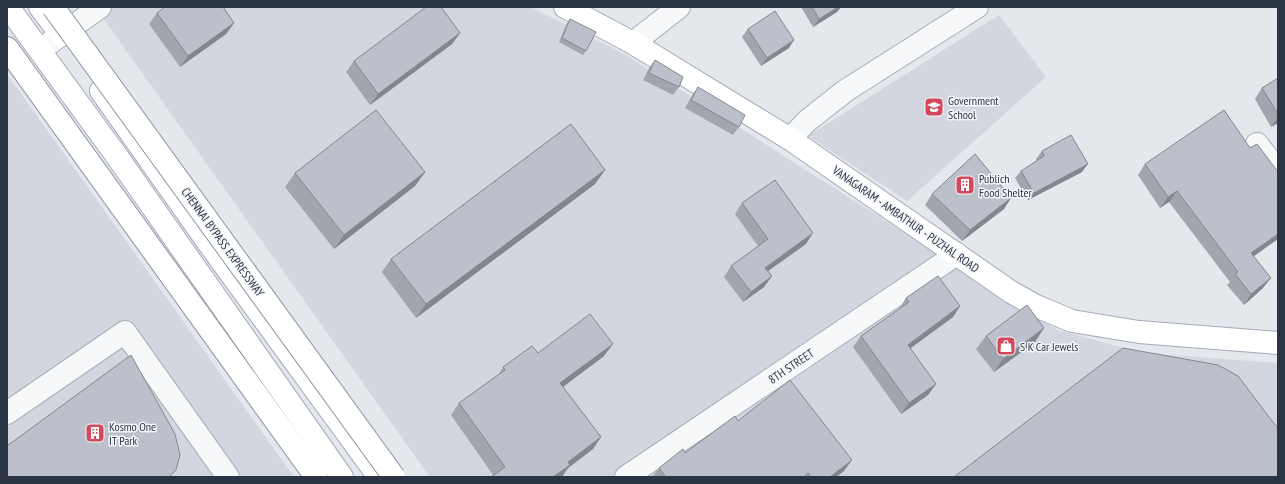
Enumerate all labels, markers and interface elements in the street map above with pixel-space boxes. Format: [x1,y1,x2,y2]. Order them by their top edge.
place label: Government School [948,93,999,122]
school or university icon: Government School [923,96,945,118]
street label: VANAGARAM - AMBATHUR - PUZHAL ROAD [829,162,982,276]
place label: Publich Food Shelter [979,171,1032,200]
building icon: Publich Food Shelter [954,174,976,196]
street label: CHENNAI BYPASS EXPRESSWAY [178,184,268,300]
shop icon: S K Car Jewels [995,335,1017,357]
place label: S K Car Jewels [1020,339,1078,354]
street label: 8TH STREET [765,345,817,387]
place label: Kosmo One IT Park [109,419,156,448]
building icon: Kosmo One IT Park [84,422,106,444]

